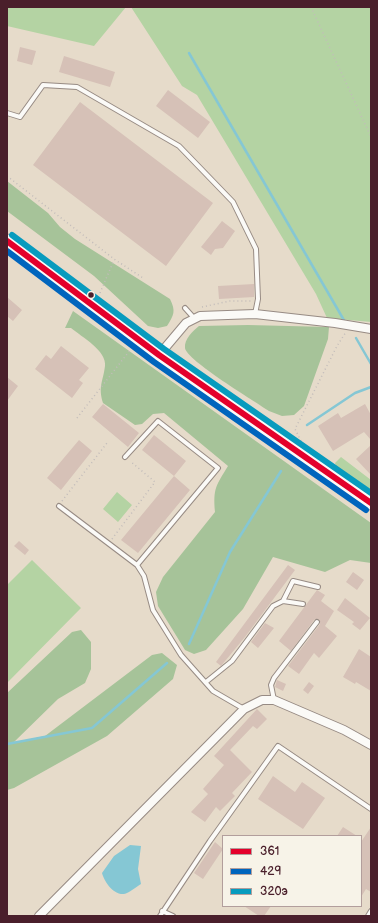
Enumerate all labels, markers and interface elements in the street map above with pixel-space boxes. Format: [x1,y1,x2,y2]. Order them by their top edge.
unlabelled marker [86,290,96,300]
legend [222,835,362,907]
text: 361 [260,844,279,859]
text: 429 [260,864,281,879]
text: 320э [260,884,288,899]

